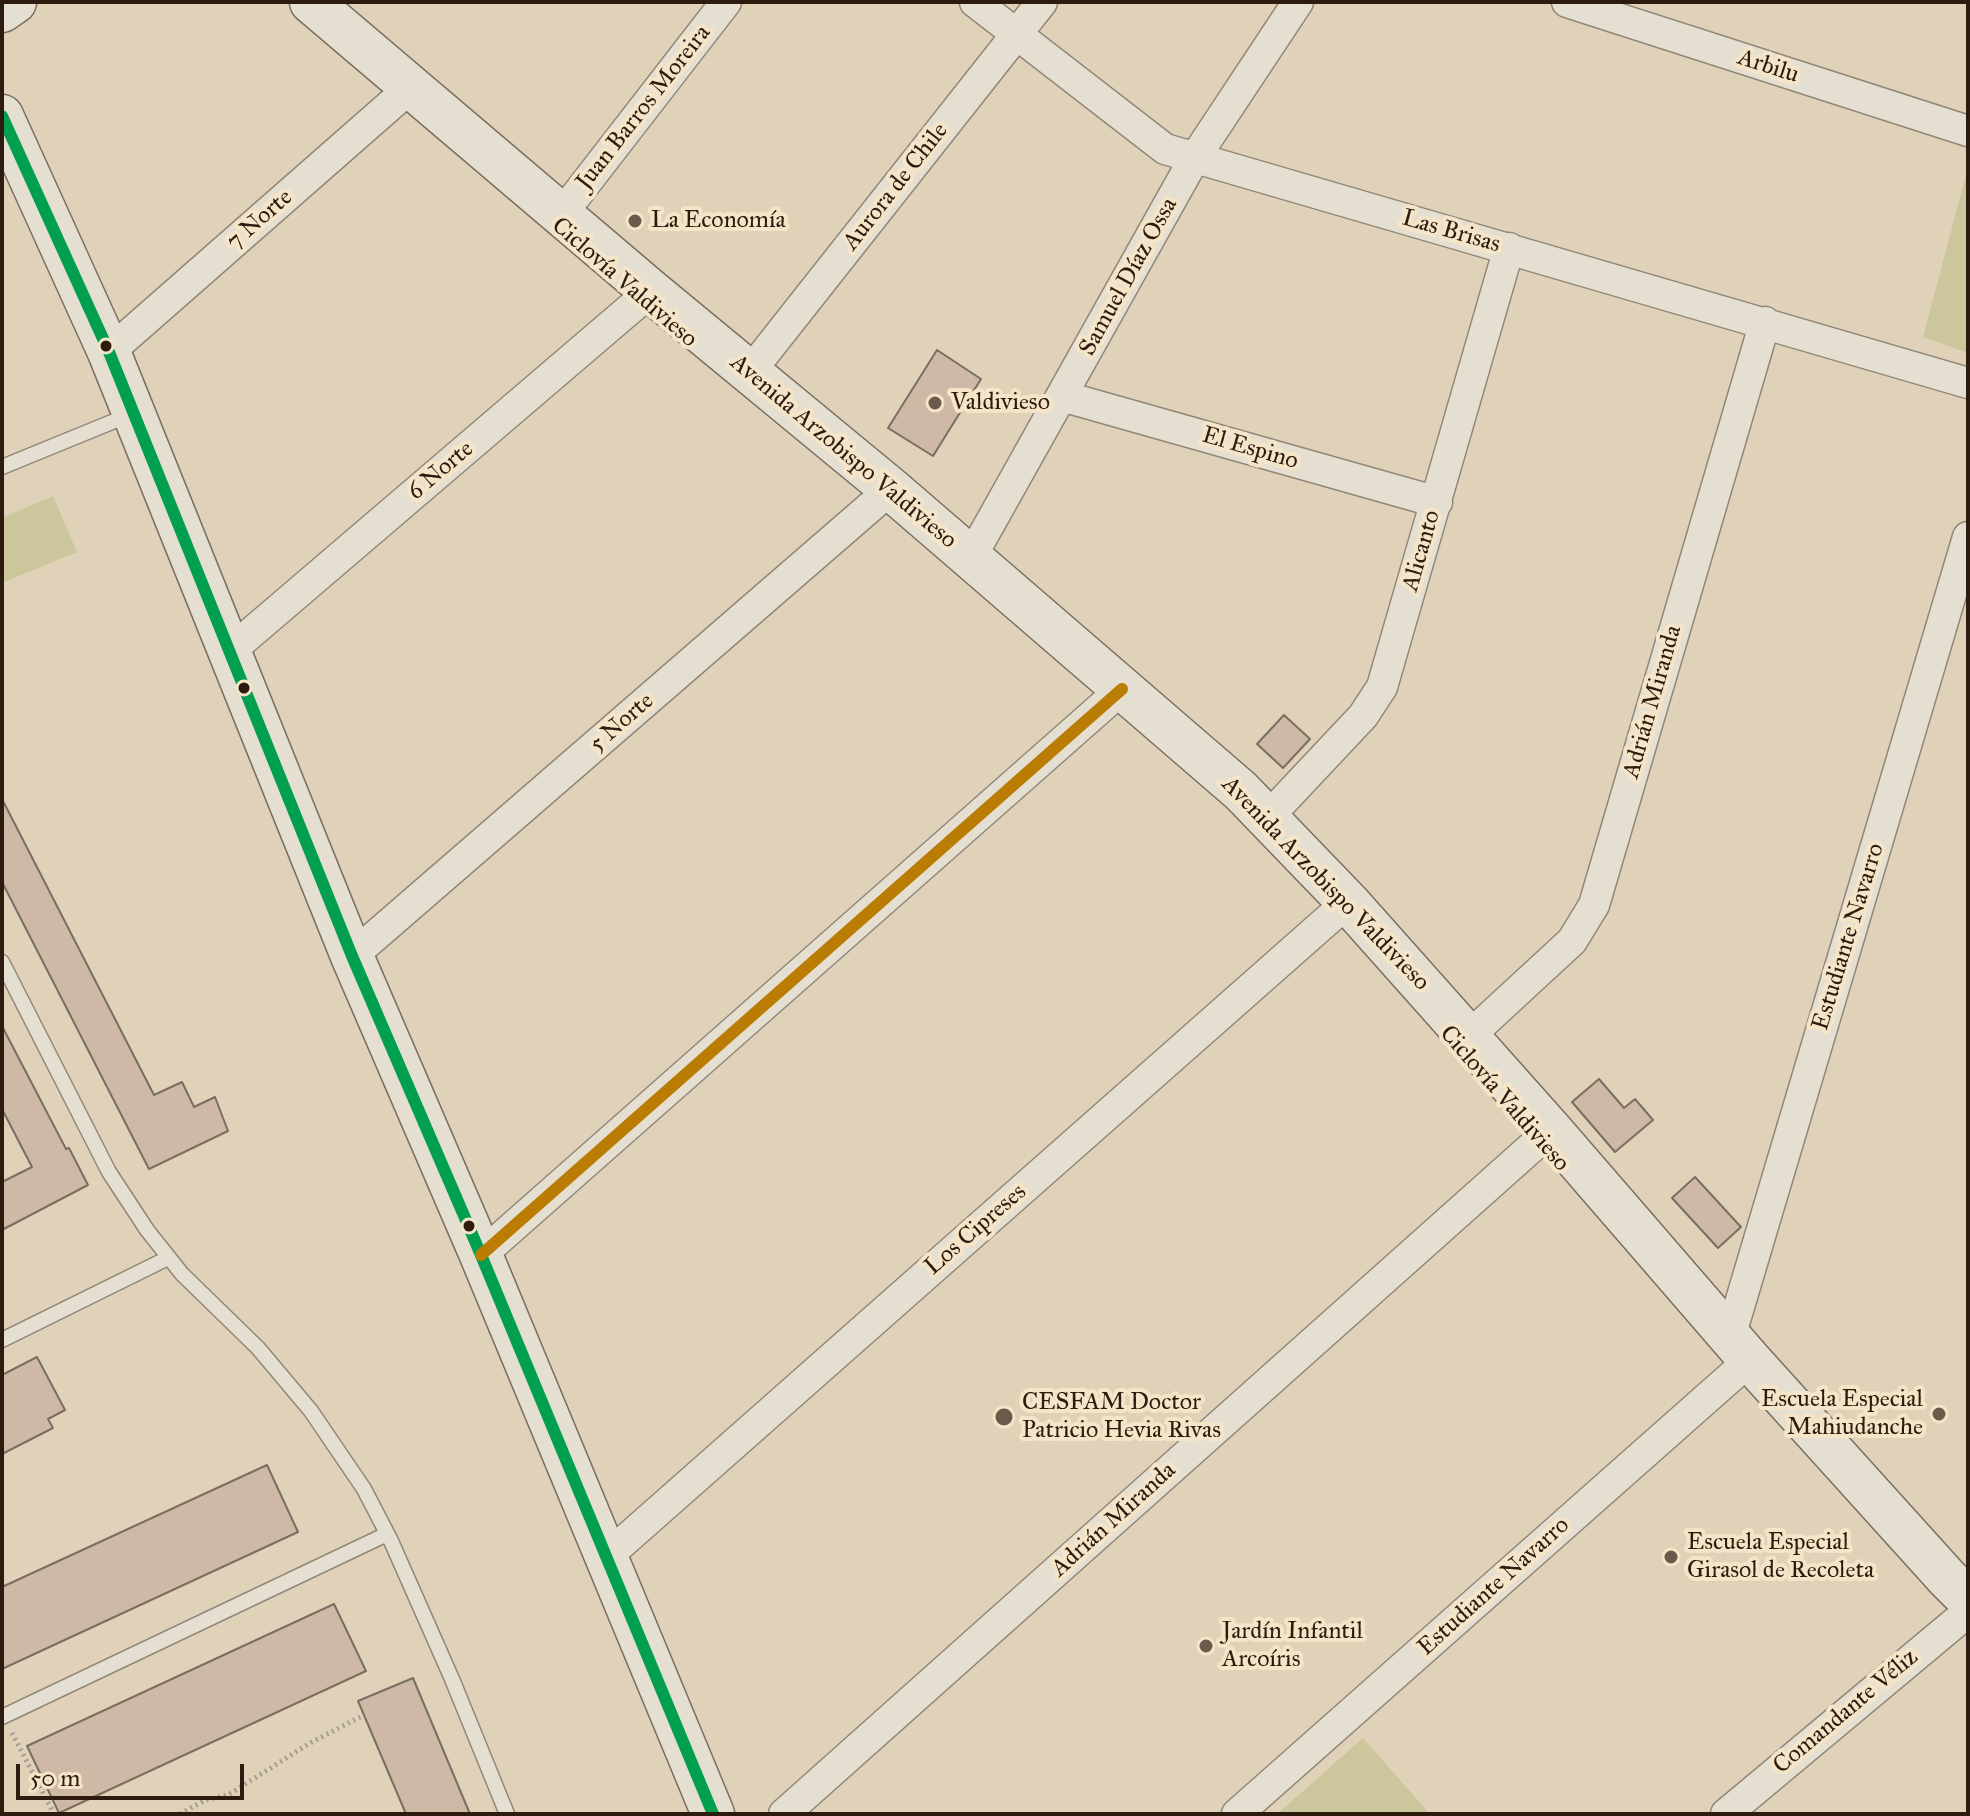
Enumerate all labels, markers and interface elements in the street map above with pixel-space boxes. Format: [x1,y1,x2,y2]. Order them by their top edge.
street label: Juan Barros Moreira [571,20,717,196]
street label: Arbilu [1734,44,1802,90]
street label: Aurora de Chile [837,117,955,257]
street label: 7 Norte [221,184,299,256]
street label: Samuel Díaz Ossa [1074,193,1184,361]
street label: Las Brisas [1399,204,1503,260]
place label: La Economía [651,207,786,235]
street label: Ciclovía Valdivieso [545,212,703,354]
marker: La Economía [626,212,644,230]
unlabelled marker [98,338,114,354]
street label: Avenida Arzobispo Valdivieso [724,349,962,555]
place label: Valdivieso [951,389,1050,417]
marker: Valdivieso [926,394,944,412]
street label: El Espino [1199,422,1301,476]
street label: 6 Norte [402,435,480,507]
street label: Alicanto [1397,507,1447,595]
street label: Adrián Miranda [1617,622,1689,782]
unlabelled marker [236,680,252,696]
street label: 5 Norte [584,687,660,759]
street label: Avenida Arzobispo Valdivieso [1215,771,1435,997]
street label: Estudiante Navarro [1807,840,1891,1034]
street label: Ciclovía Valdivieso [1433,1020,1575,1178]
street label: Los Cipreses [919,1178,1033,1282]
unlabelled marker [461,1218,477,1234]
place label: Escuela Especial Mahiudanche [1761,1386,1923,1442]
place label: CESFAM Doctor Patricio Hevia Rivas [1022,1389,1221,1445]
marker: Escuela Especial Mahiudanche [1930,1405,1948,1423]
marker: CESFAM Doctor Patricio Hevia Rivas [993,1406,1015,1428]
street label: Adrián Miranda [1046,1457,1182,1583]
street label: Estudiante Navarro [1412,1511,1576,1663]
place label: Escuela Especial Girasol de Recoleta [1687,1529,1874,1585]
marker: Escuela Especial Girasol de Recoleta [1662,1548,1680,1566]
place label: Jardín Infantil Arcoíris [1222,1618,1363,1674]
marker: Jardín Infantil Arcoíris [1197,1637,1215,1655]
street label: Comandante Véliz [1768,1643,1924,1781]
scale bar [20,1748,248,1798]
text: 50 m [30,1763,80,1793]

